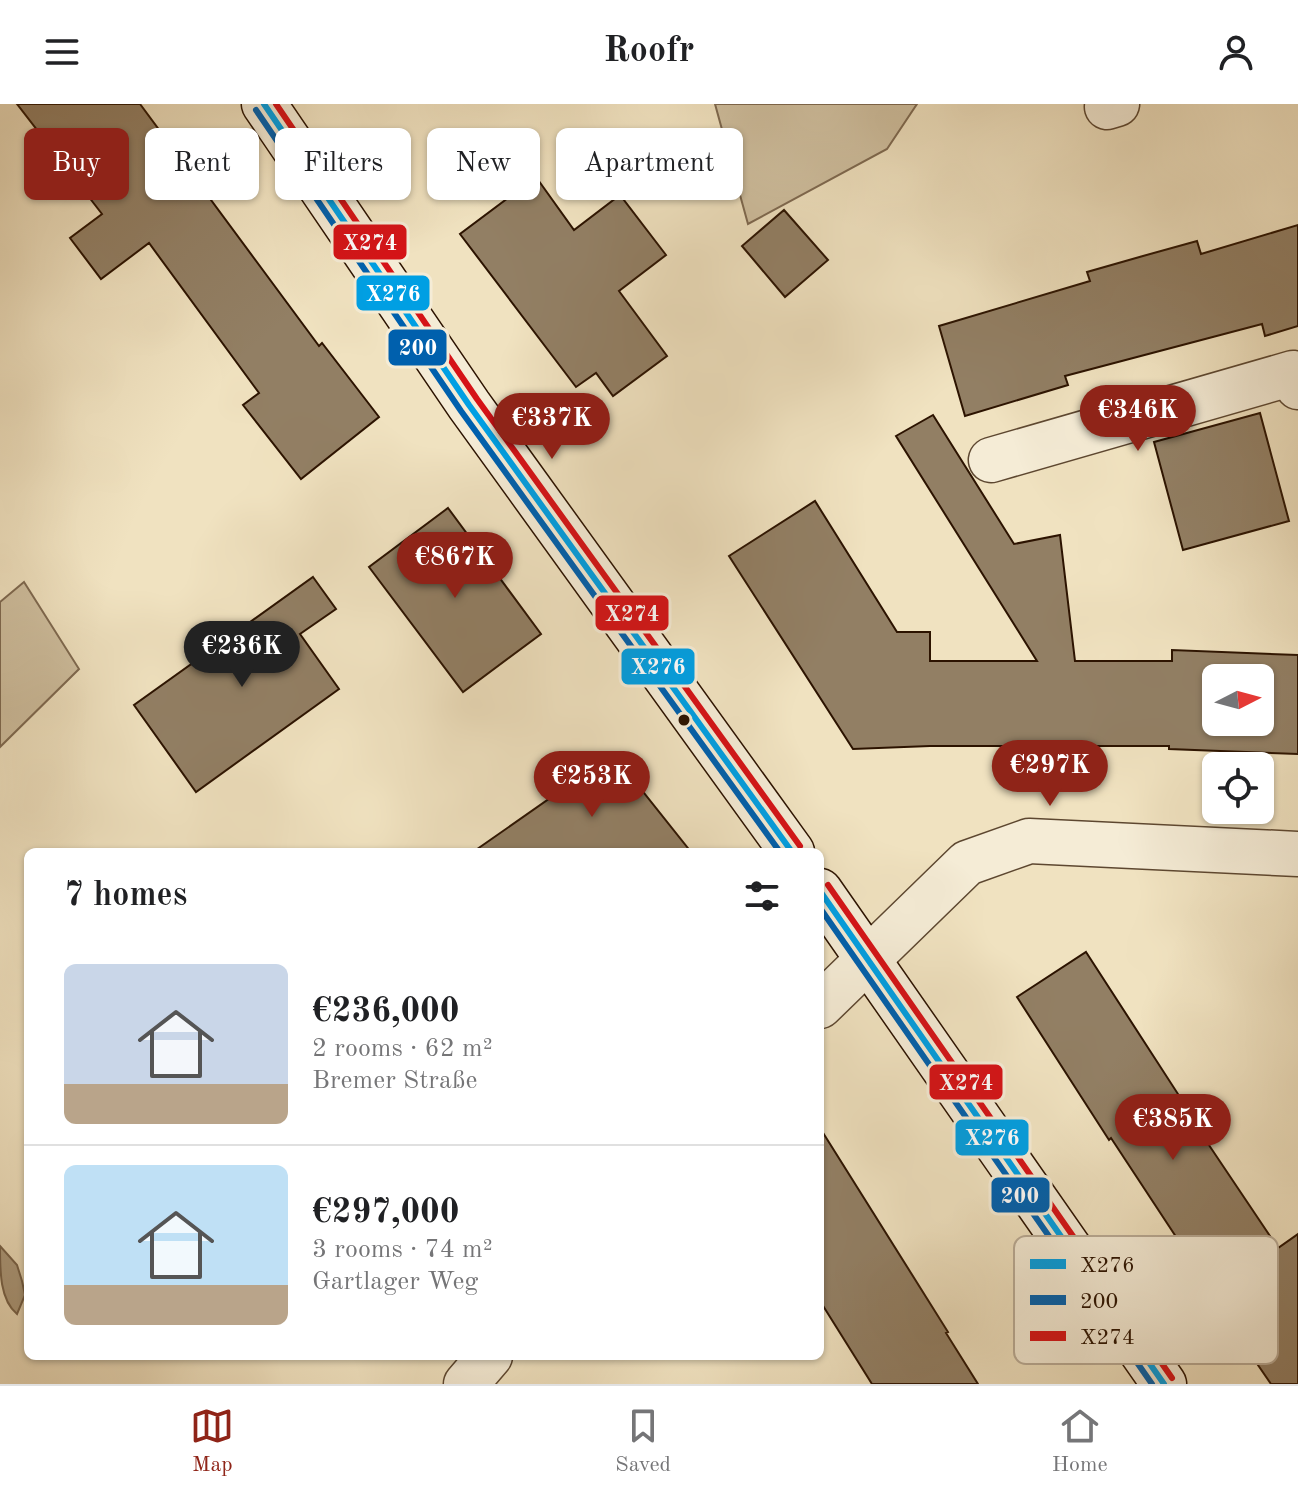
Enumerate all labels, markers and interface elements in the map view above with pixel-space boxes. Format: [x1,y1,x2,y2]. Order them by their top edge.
icon: menu [40,30,84,74]
icon: person [1214,30,1258,74]
text: Roofr [604,34,694,70]
chip: Buy [24,128,129,200]
chip: Rent [145,128,259,200]
chip: Filters [275,128,411,200]
chip: New [427,128,540,200]
chip: Apartment [556,128,743,200]
line badge: X274 [332,223,408,261]
text: X274 [343,233,397,255]
line badge: X276 [355,274,431,312]
text: X276 [366,284,420,306]
line badge: 200 [387,328,448,367]
text: 200 [399,338,437,360]
pin: €346K [1082,385,1194,453]
pin: €337K [496,393,608,461]
text: €346K [1098,398,1178,424]
text: €337K [512,406,592,432]
pin: €867K [399,532,511,600]
text: €867K [415,545,495,571]
line badge: X274 [594,594,670,632]
text: X274 [605,604,659,626]
pin: €236K [186,621,298,689]
text: €236K [202,634,282,660]
line badge: X276 [620,647,696,686]
text: X276 [631,657,685,679]
north arrow [1202,664,1274,736]
map controls [1202,664,1274,824]
unlabelled marker [676,712,692,728]
pin: €297K [994,740,1106,808]
pin: €253K [536,751,648,819]
button: locate [1202,752,1274,824]
text: €297K [1010,753,1090,779]
text: €253K [552,764,632,790]
icon: filters [740,874,784,918]
text: 7 homes [64,879,187,913]
text: €236,000 [312,995,460,1029]
icon: home [128,996,224,1092]
text: 2 rooms · 62 m² [312,1036,493,1062]
line badge: X274 [928,1063,1004,1101]
text: Bremer Straße [312,1068,477,1094]
text: X274 [939,1073,993,1095]
pin: €385K [1117,1094,1229,1162]
text: €385K [1133,1107,1213,1133]
line badge: X276 [954,1118,1030,1157]
text: X276 [965,1128,1019,1150]
line badge: 200 [990,1176,1051,1214]
text: 200 [1001,1186,1039,1208]
text: €297,000 [312,1196,460,1230]
icon: home [128,1197,224,1293]
legend [1014,1236,1278,1364]
text: 3 rooms · 74 m² [312,1237,493,1263]
text: X276 [1080,1255,1135,1277]
text: Gartlager Weg [312,1269,478,1295]
text: 200 [1080,1291,1118,1313]
text: X274 [1080,1327,1135,1349]
tab: Map [190,1404,234,1479]
tab: Saved [615,1404,671,1479]
tab: Home [1052,1404,1108,1479]

